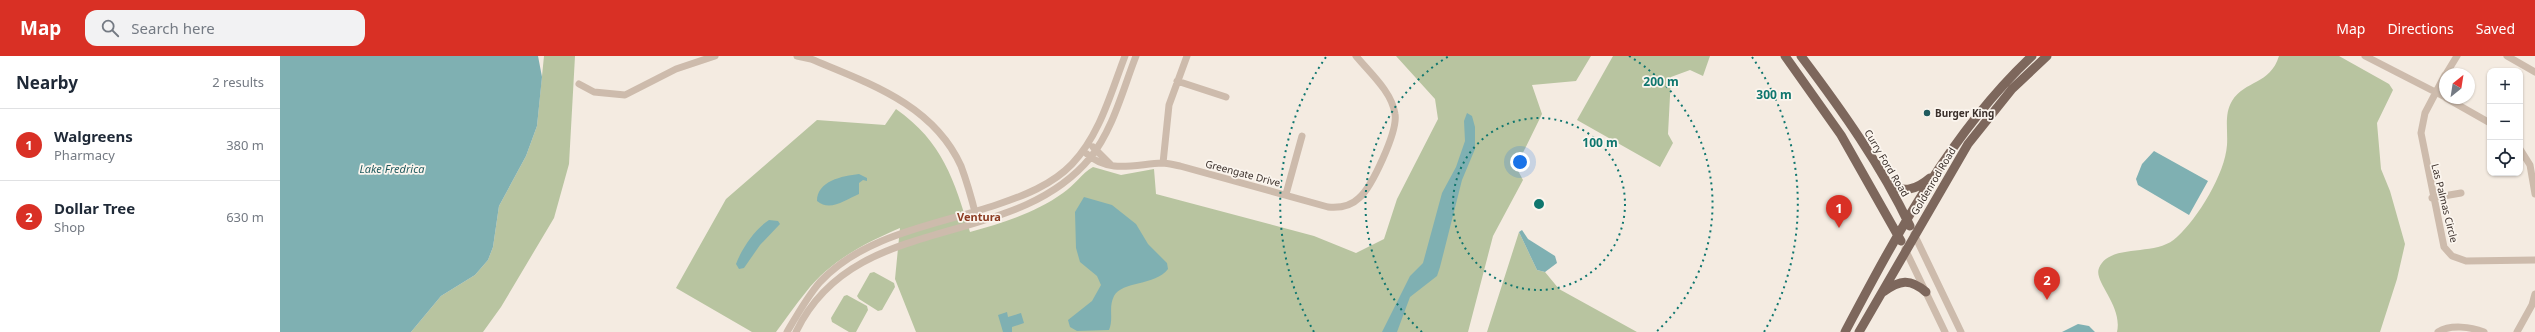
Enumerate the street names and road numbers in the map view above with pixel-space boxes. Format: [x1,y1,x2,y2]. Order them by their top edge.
street label: Curry Ford Road [1861,127,1913,199]
street label: Goldenrod Road [1907,145,1959,217]
street label: Greengate Drive [1204,156,1282,190]
street label: Las Palmas Circle [2428,162,2462,244]

